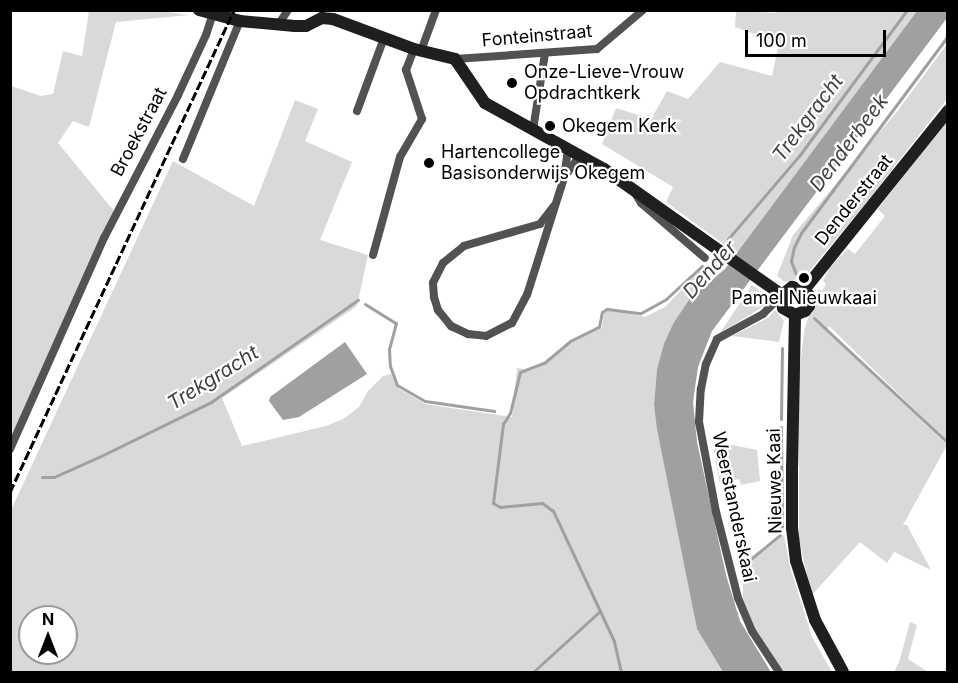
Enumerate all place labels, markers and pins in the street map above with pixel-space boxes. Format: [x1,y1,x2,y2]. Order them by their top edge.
place label: Onze-Lieve-Vrouw Opdrachtkerk [524,62,684,104]
marker: Onze-Lieve-Vrouw Opdrachtkerk [505,76,519,90]
place label: Okegem Kerk [562,115,677,137]
marker: Okegem Kerk [543,119,557,133]
place label: Hartencollege Basisonderwijs Okegem [441,142,645,184]
marker: Hartencollege Basisonderwijs Okegem [422,156,436,170]
marker: Pamel Nieuwkaai [797,271,811,285]
place label: Pamel Nieuwkaai [731,287,877,309]

